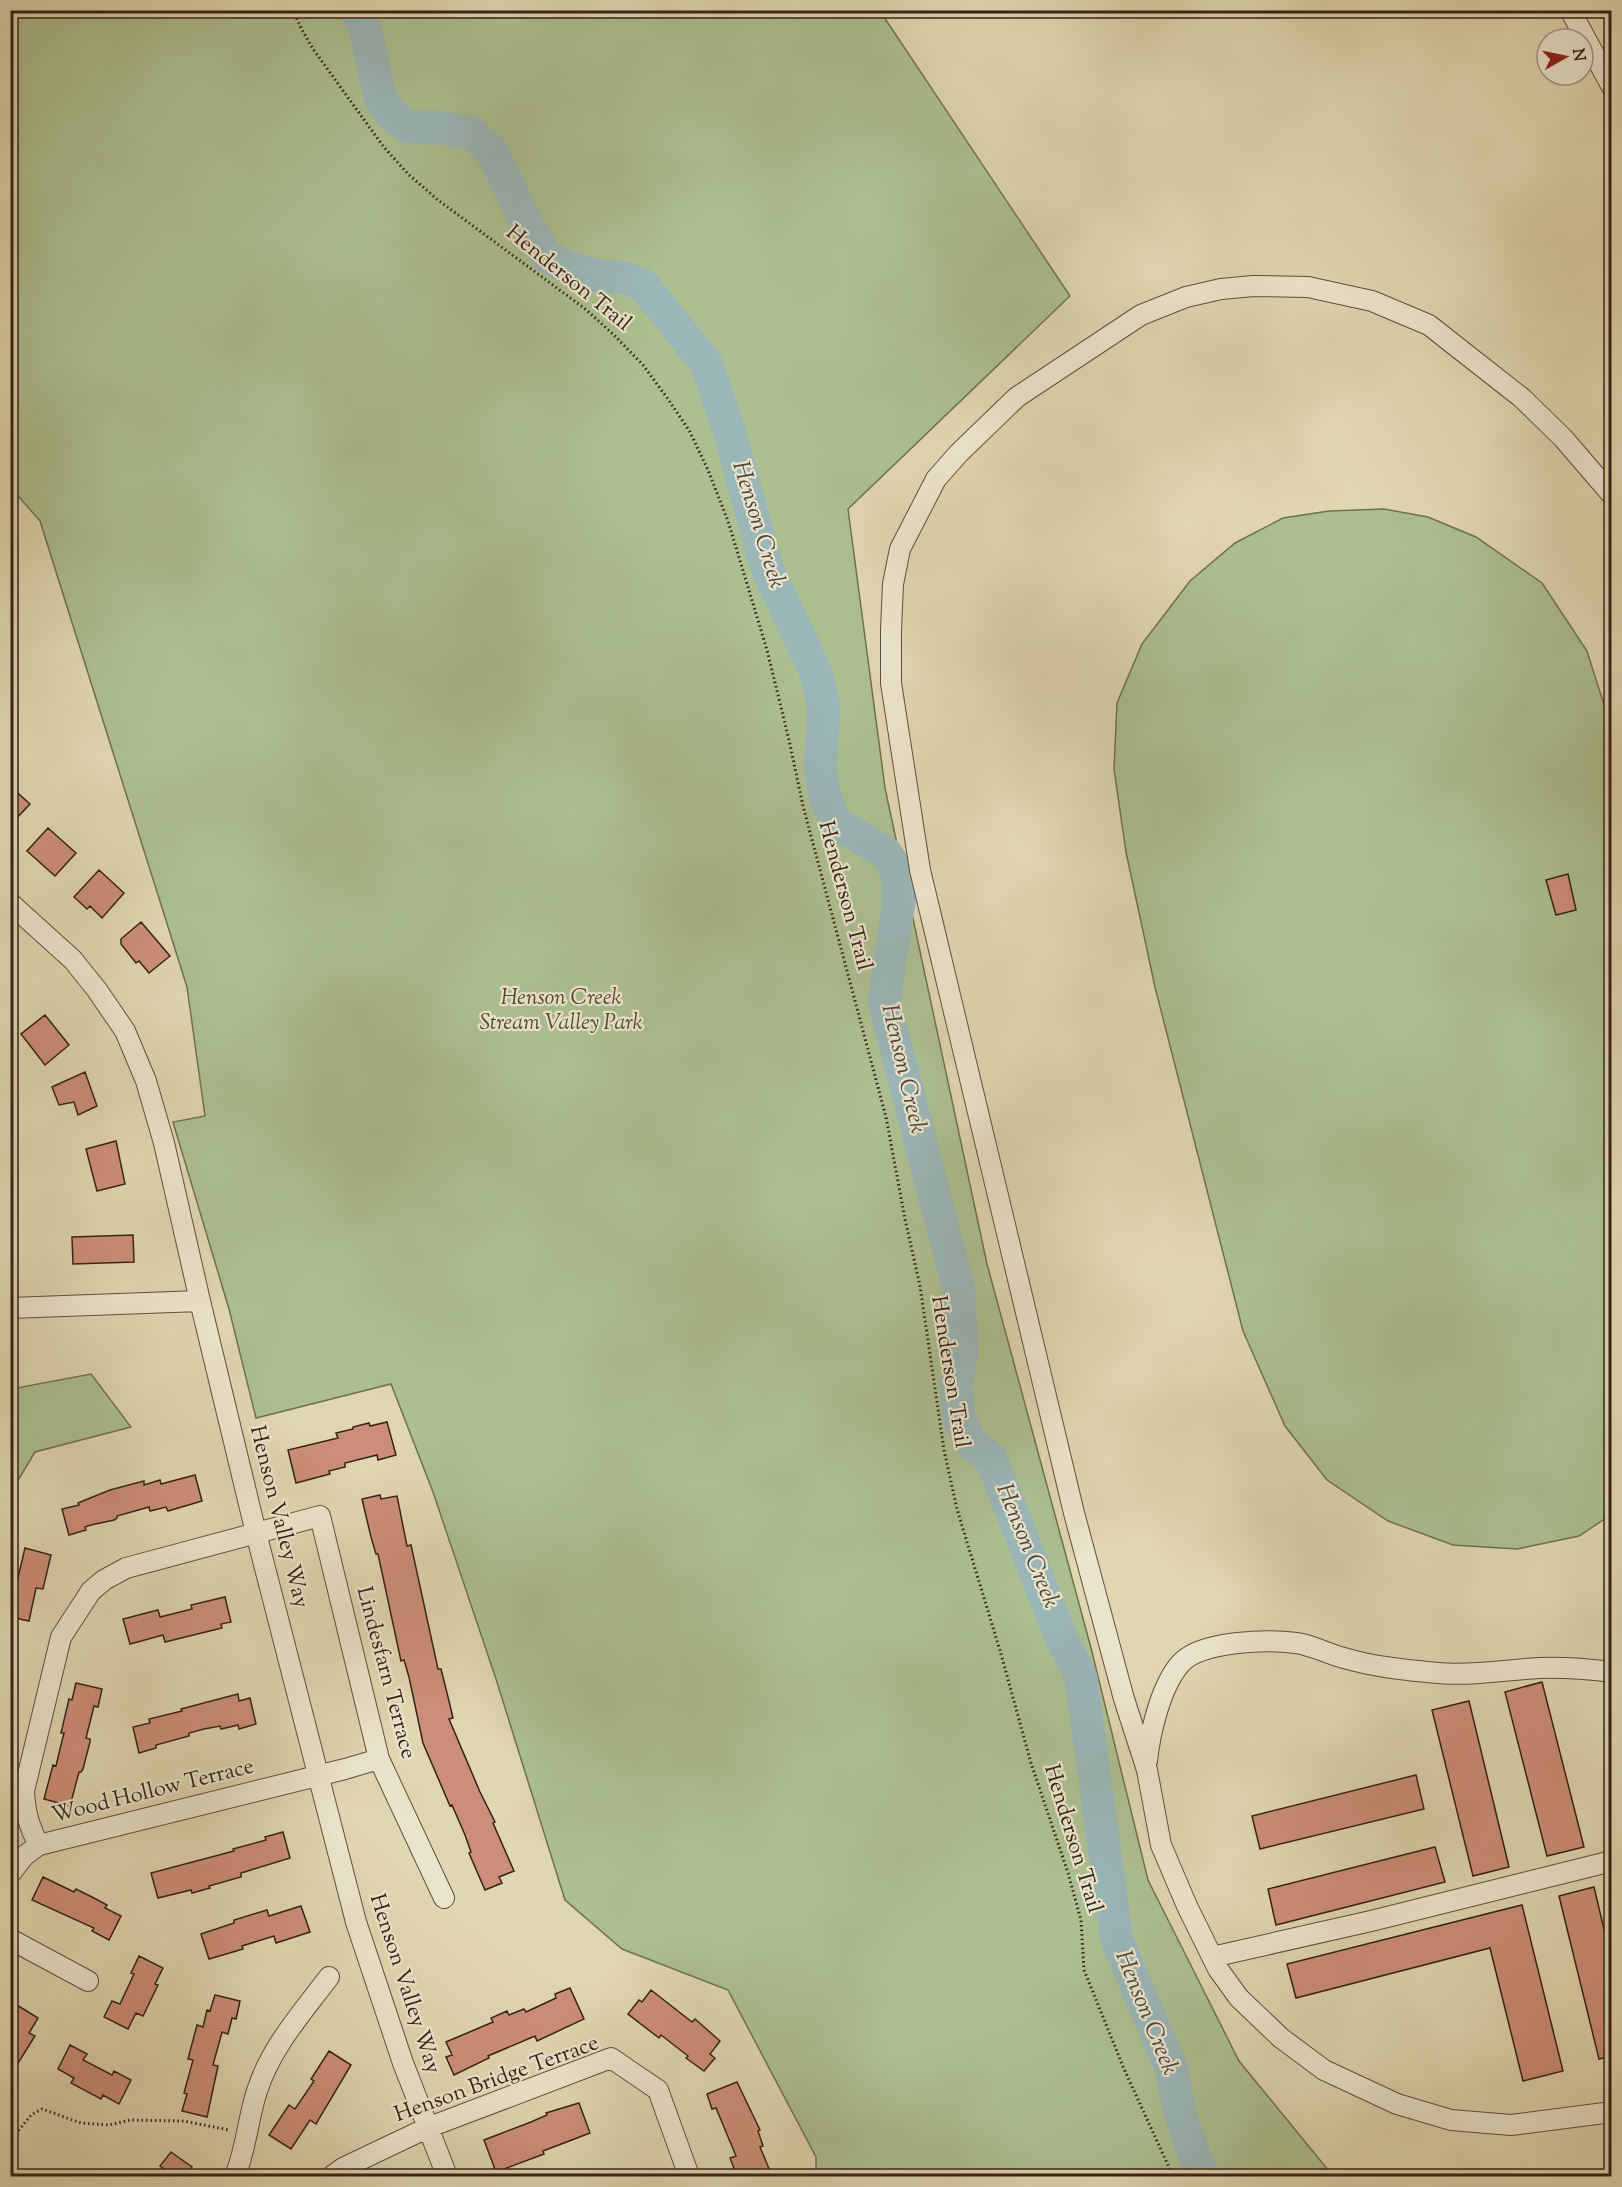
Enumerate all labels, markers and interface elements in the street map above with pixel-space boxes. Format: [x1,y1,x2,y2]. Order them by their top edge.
north arrow [1535,27,1595,87]
text: N [1565,47,1590,63]
street label: Henderson Trail [498,218,638,340]
water label: Henson Creek [722,457,794,593]
street label: Henderson Trail [809,818,879,974]
park label: Henson Creek Stream Valley Park [479,983,643,1040]
water label: Henson Creek [872,1001,934,1137]
street label: Henderson Trail [921,1294,977,1450]
street label: Henson Valley Way [240,1422,316,1612]
water label: Henson Creek [987,1479,1067,1614]
street label: Lindesfarn Terrace [347,1583,423,1763]
street label: Wood Hollow Terrace [48,1751,258,1833]
street label: Henderson Trail [1034,1761,1110,1917]
street label: Henson Valley Way [360,1890,448,2078]
water label: Henson Creek [1106,1946,1186,2081]
street label: Henson Bridge Terrace [390,2028,604,2132]

